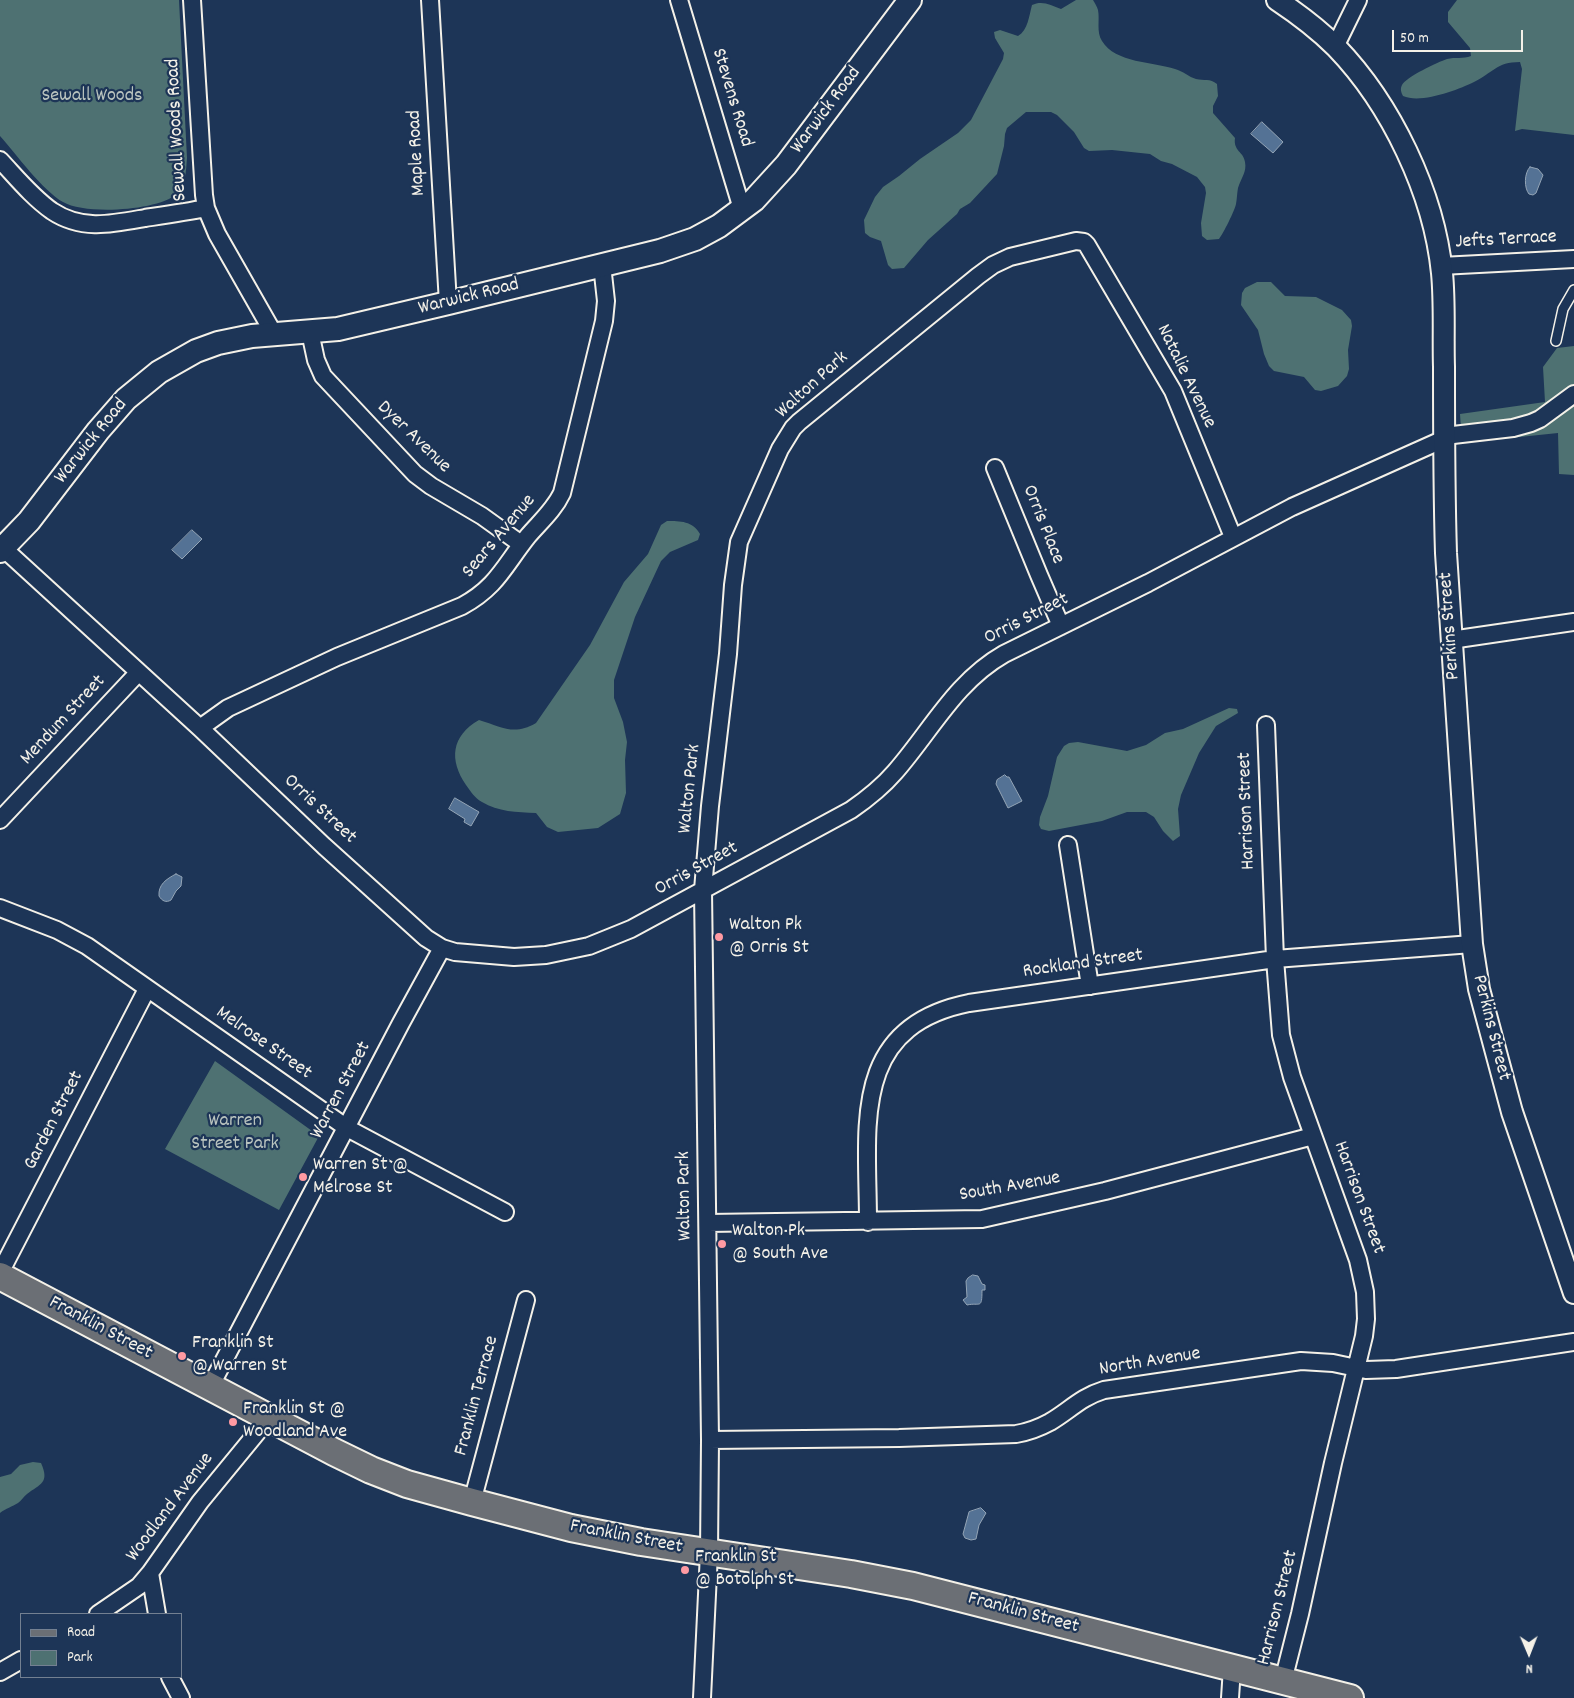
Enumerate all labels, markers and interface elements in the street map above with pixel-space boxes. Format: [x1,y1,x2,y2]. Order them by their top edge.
scale bar [1394,20,1525,52]
text: 50 m [1400,28,1429,50]
street label: Stevens Road [705,46,757,150]
street label: Sewall Woods Road [162,58,194,202]
street label: Warwick Road [786,63,868,159]
park label: Sewall Woods [41,85,143,109]
street label: Maple Road [404,110,432,196]
street label: Jefts Terrace [1455,226,1557,256]
street label: Warwick Road [416,274,522,322]
street label: Natalie Avenue [1150,321,1220,433]
street label: Walton Park [772,347,854,425]
street label: Warwick Road [50,394,134,490]
street label: Dyer Avenue [371,397,455,479]
street label: Orris Place [1015,482,1069,568]
street label: Sears Avenue [458,490,542,584]
street label: Perkins Street [1435,571,1467,681]
street label: Orris Street [981,589,1073,651]
street label: Mendum Street [16,671,112,771]
street label: Walton Park [674,743,708,835]
street label: Harrison Street [1234,752,1262,870]
street label: Orris Street [277,770,361,850]
street label: Orris Street [651,837,743,903]
place label: Walton Pk @ Orris St [729,914,809,961]
marker: Walton Pk @ Orris St [713,931,725,943]
street label: Rockland Street [1022,945,1144,985]
street label: Perkins Street [1465,973,1515,1083]
street label: Melrose Street [210,1002,316,1086]
street label: Warren Street [306,1038,378,1144]
street label: Garden Street [20,1068,90,1174]
park label: Warren Street Park [191,1110,279,1157]
street label: Harrison Street [1327,1139,1389,1257]
street label: Walton Park [673,1151,699,1241]
place label: Warren St @ Melrose St [313,1154,408,1201]
street label: South Avenue [958,1167,1062,1209]
marker: Warren St @ Melrose St [297,1171,309,1183]
place label: Walton Pk @ South Ave [732,1220,828,1267]
marker: Walton Pk @ South Ave [716,1238,728,1250]
street label: Franklin Street [44,1292,156,1366]
place label: Franklin St @ Warren St [192,1332,287,1379]
street label: Franklin Terrace [450,1333,506,1459]
street label: North Avenue [1098,1343,1202,1383]
marker: Franklin St @ Warren St [176,1350,188,1362]
place label: Franklin St @ Woodland Ave [243,1398,347,1445]
marker: Franklin St @ Woodland Ave [227,1416,239,1428]
street label: Woodland Avenue [122,1449,220,1567]
street label: Franklin Street [568,1515,684,1561]
place label: Franklin St @ Botolph St [695,1546,794,1593]
street label: Harrison Street [1253,1548,1305,1668]
marker: Franklin St @ Botolph St [679,1564,691,1576]
street label: Franklin Street [965,1588,1081,1640]
legend [20,1613,182,1678]
text: Road [67,1622,95,1644]
north arrow [1504,1628,1554,1678]
text: Park [67,1647,93,1669]
text: N [1526,1658,1533,1678]

